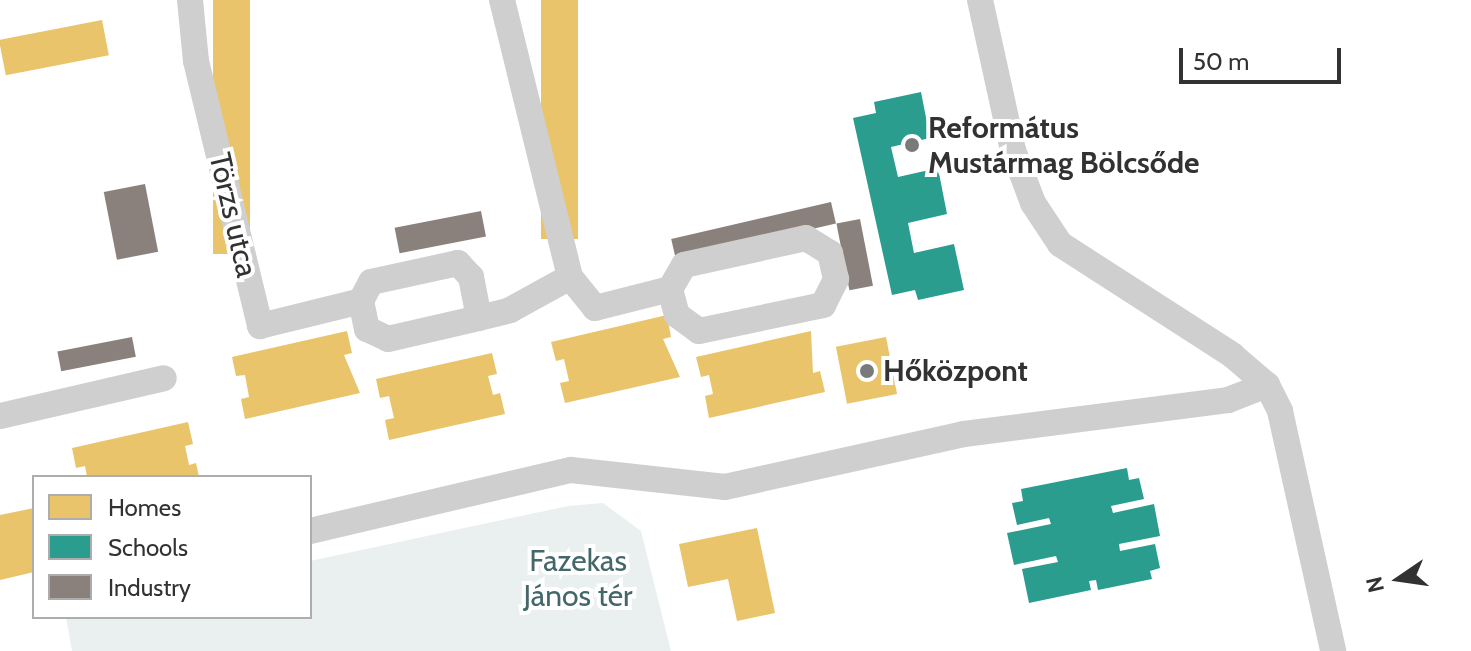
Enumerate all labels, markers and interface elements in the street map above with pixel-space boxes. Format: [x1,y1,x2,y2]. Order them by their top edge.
scale bar [1183,32,1345,82]
text: 50 m [1193,47,1249,76]
place label: Református Mustármag Bölcsőde [928,110,1199,180]
marker: Református Mustármag Bölcsőde [903,136,921,154]
street label: Törzs utca [201,149,265,281]
place label: Hőközpont [883,353,1028,389]
marker: Hőközpont [858,362,876,380]
legend [32,475,312,619]
text: Homes [108,493,181,522]
text: Schools [108,533,188,562]
north arrow [1359,539,1439,619]
park label: Fazekas János tér [523,543,633,614]
text: Industry [108,573,191,602]
text: N [1360,574,1390,595]

